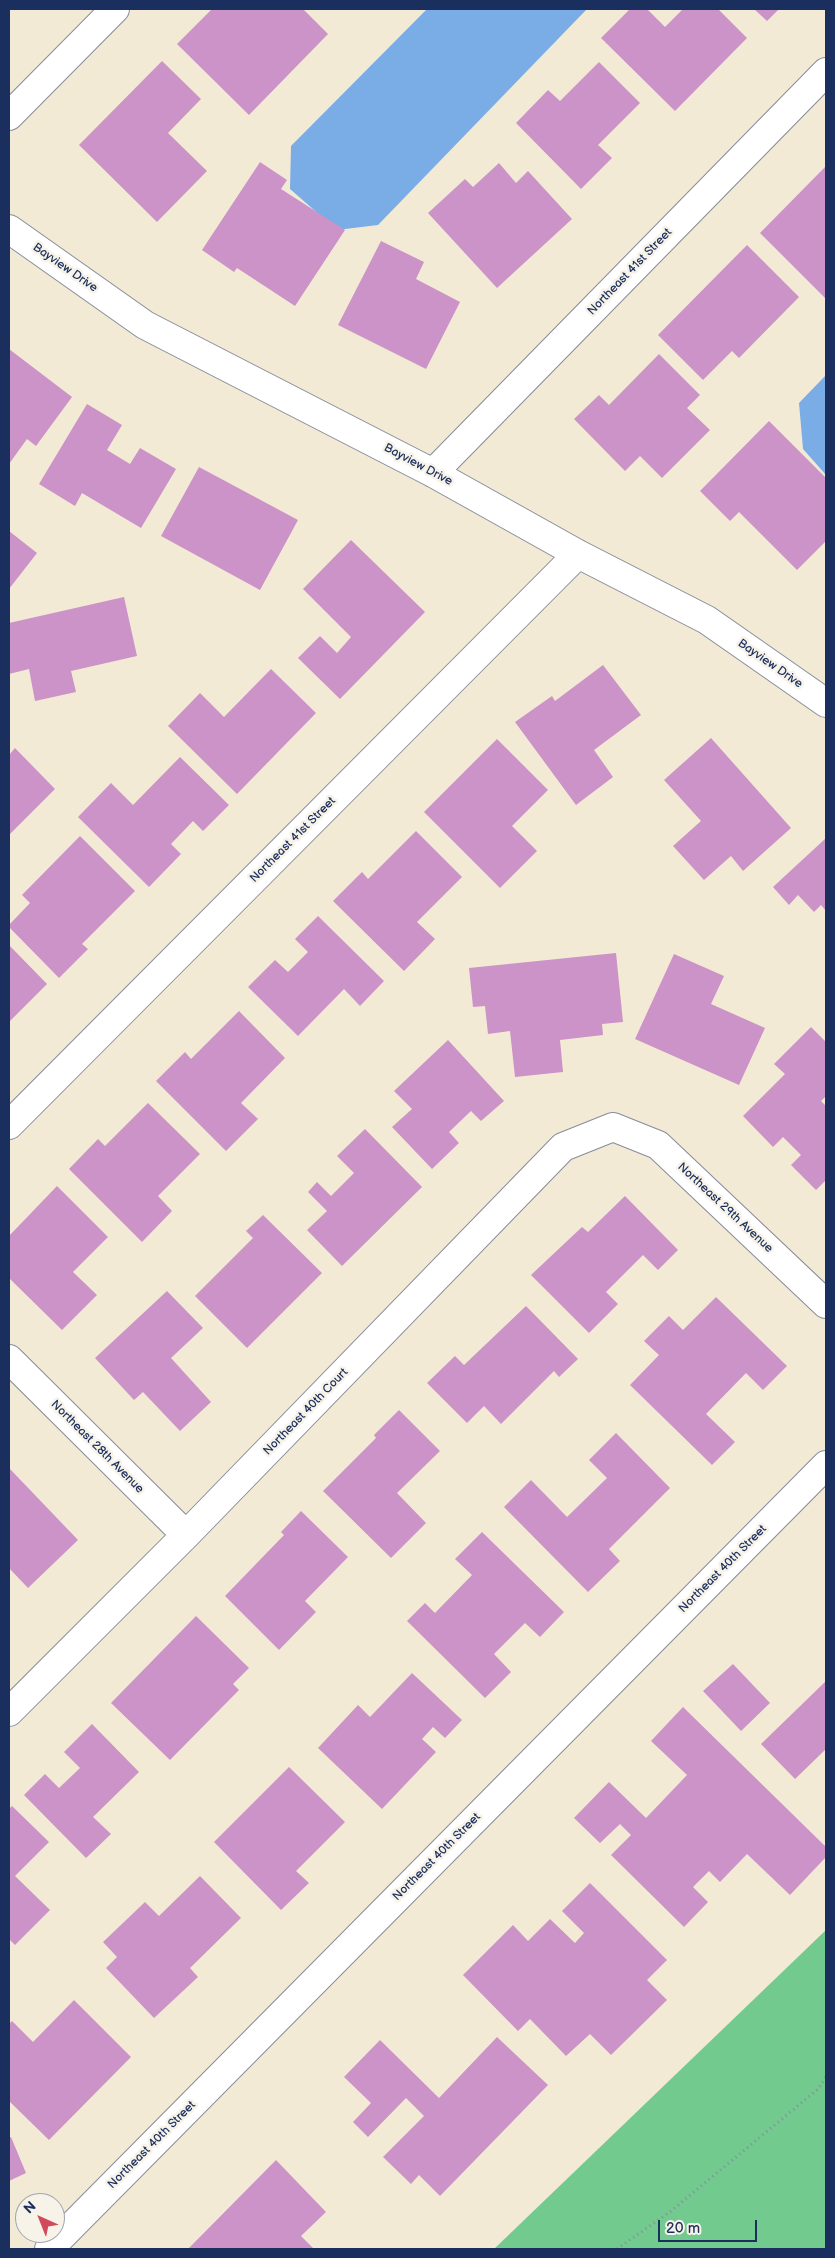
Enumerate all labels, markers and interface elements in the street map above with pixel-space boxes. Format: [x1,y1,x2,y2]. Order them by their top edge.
street label: Northeast 41st Street [585,226,675,318]
street label: Bayview Drive [30,240,100,296]
street label: Bayview Drive [381,441,455,489]
street label: Bayview Drive [735,636,805,692]
street label: Northeast 41st Street [247,794,339,886]
street label: Northeast 29th Avenue [674,1160,776,1256]
street label: Northeast 40th Court [261,1365,351,1459]
street label: Northeast 28th Avenue [48,1398,146,1496]
street label: Northeast 40th Street [676,1522,770,1616]
street label: Northeast 40th Street [390,1810,484,1904]
street label: Northeast 40th Street [105,2098,199,2192]
north arrow [15,2193,65,2243]
text: N [20,2198,40,2217]
scale bar [660,2210,759,2242]
text: 20 m [666,2219,700,2238]

